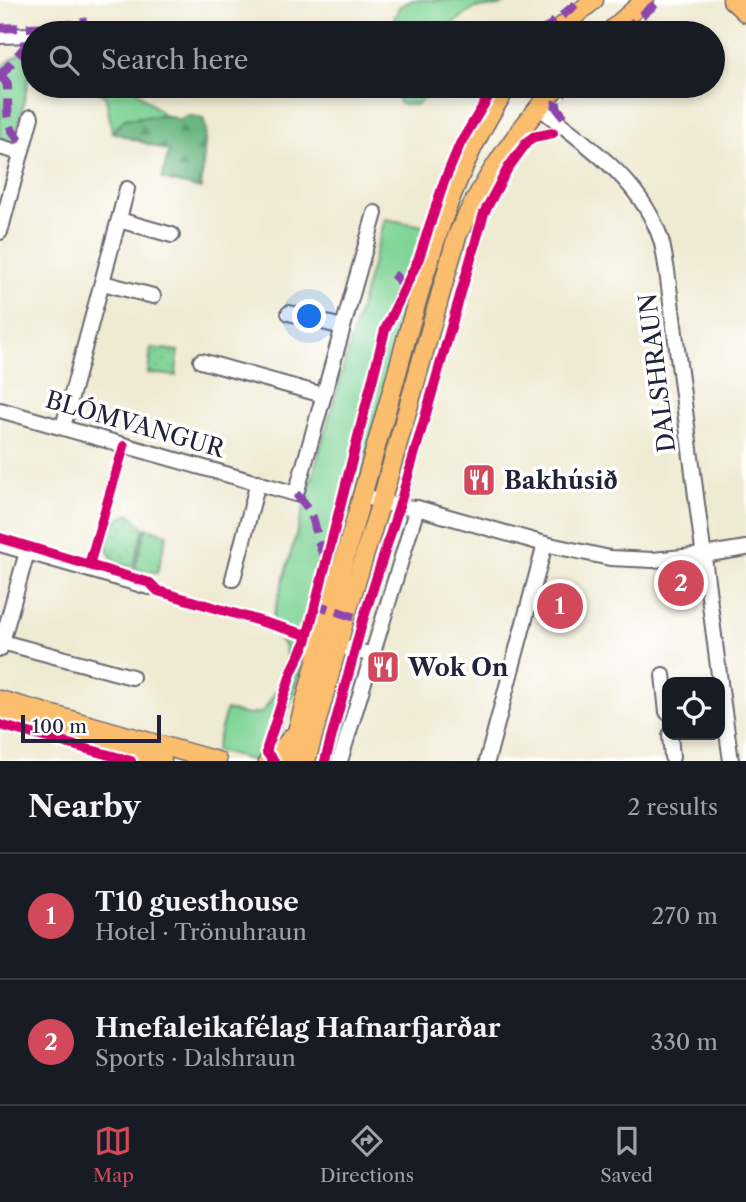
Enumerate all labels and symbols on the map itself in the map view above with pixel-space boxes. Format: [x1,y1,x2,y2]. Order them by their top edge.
street label: DALSHRAUN [633,292,681,454]
your location [292,299,326,333]
street label: BLÓMVANGUR [42,384,229,464]
restaurant icon: Bakhúsið [460,461,498,499]
place label: Bakhúsið [504,466,618,495]
pin: 2 [658,557,704,609]
pin: 1 [537,580,583,632]
restaurant icon: Wok On [364,648,402,686]
place label: Wok On [407,653,509,682]
scale bar [21,712,161,744]

